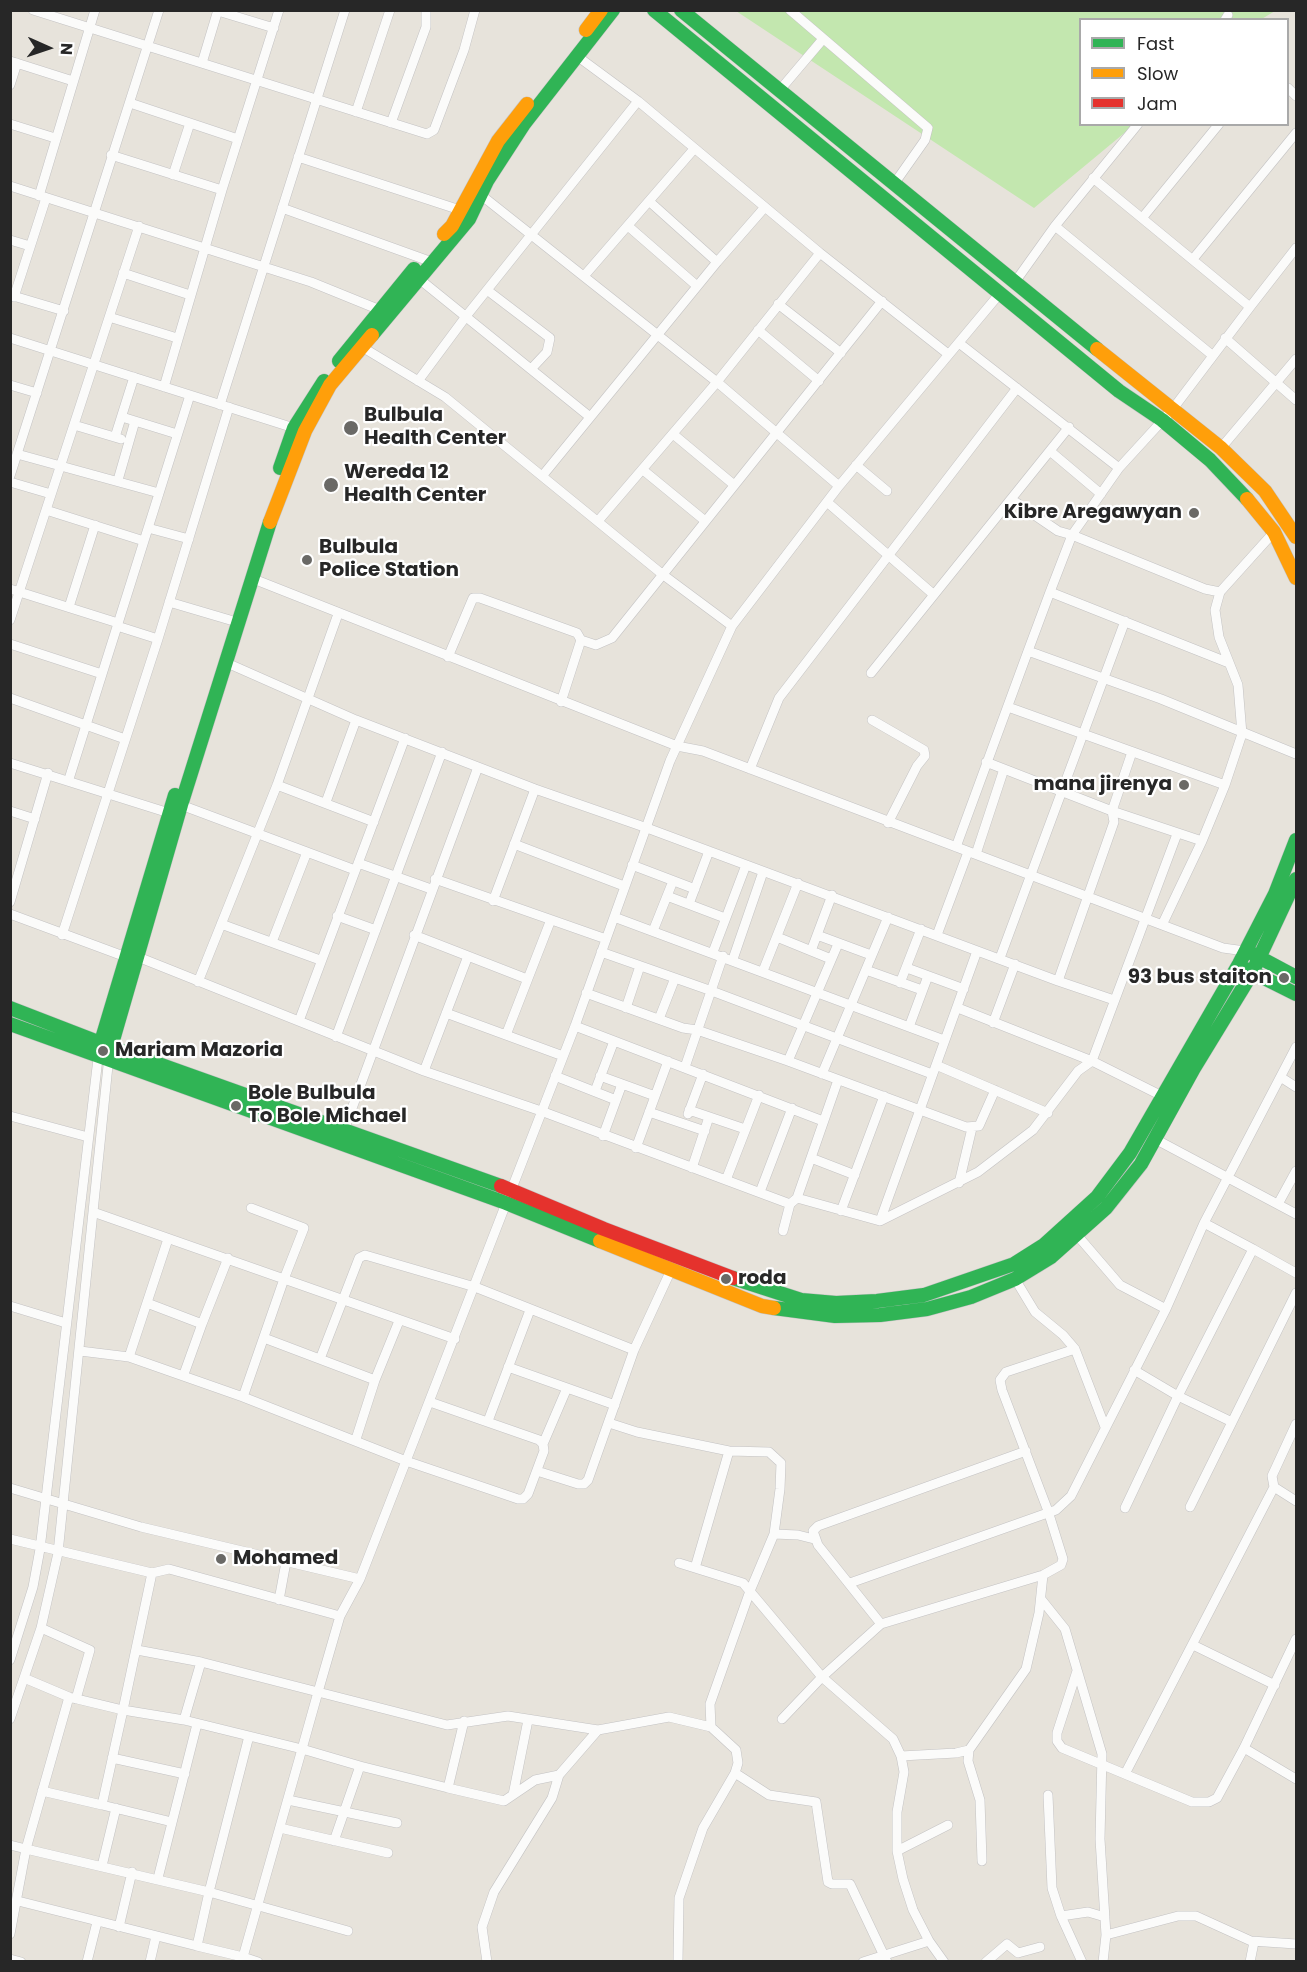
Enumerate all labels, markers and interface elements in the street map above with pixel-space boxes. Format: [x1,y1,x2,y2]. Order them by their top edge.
north arrow [18,18,78,78]
legend [1079,18,1289,126]
text: Fast [1137,31,1174,56]
text: N [55,42,78,56]
text: Slow [1137,61,1178,86]
text: Jam [1137,91,1177,116]
place label: Bulbula Health Center [364,404,506,451]
marker: Bulbula Health Center [342,419,360,437]
place label: Wereda 12 Health Center [344,461,486,508]
marker: Wereda 12 Health Center [322,476,340,494]
place label: Kibre Aregawyan [1004,501,1182,525]
marker: Kibre Aregawyan [1187,506,1201,520]
place label: Bulbula Police Station [319,536,459,583]
marker: Bulbula Police Station [300,553,314,567]
place label: mana jirenya [1034,773,1172,797]
marker: mana jirenya [1177,778,1191,792]
place label: 93 bus staiton [1128,966,1272,990]
marker: 93 bus staiton [1277,971,1291,985]
place label: Mariam Mazoria [115,1039,283,1063]
marker: Mariam Mazoria [96,1044,110,1058]
place label: Bole Bulbula To Bole Michael [248,1082,407,1129]
marker: Bole Bulbula To Bole Michael [229,1099,243,1113]
place label: roda [738,1267,786,1291]
marker: roda [719,1272,733,1286]
place label: Mohamed [233,1547,338,1571]
marker: Mohamed [214,1552,228,1566]

